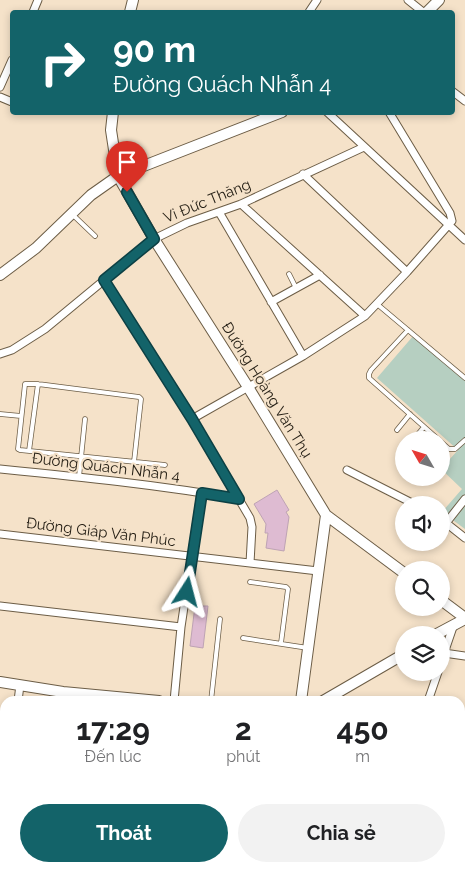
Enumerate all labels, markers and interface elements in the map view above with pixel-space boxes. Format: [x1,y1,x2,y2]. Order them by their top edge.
text: 90 m [113,29,196,70]
icon: right [30,30,95,95]
text: Đường Quách Nhẫn 4 [113,71,331,97]
pin [106,141,148,192]
icon: arrive [113,148,141,176]
street label: Vi Đức Thăng [161,175,253,227]
street label: Đường Hoàng Văn Thụ [218,319,316,461]
north arrow [395,431,450,486]
map controls [395,431,450,681]
street label: Đường Quách Nhẫn 4 [31,449,181,485]
button: sound [395,496,450,551]
street label: Đường Giáp Văn Phúc [25,514,177,550]
button: search [395,561,450,616]
position arrow [160,565,212,617]
button: layers [395,626,450,681]
text: 17:29 [76,712,150,747]
text: 2 [235,712,252,747]
text: 450 [337,712,389,747]
text: Đến lúc [85,747,142,766]
text: phút [226,747,260,766]
text: m [355,747,370,766]
button: Thoát [20,804,228,862]
button: Chia sẻ [238,804,445,862]

